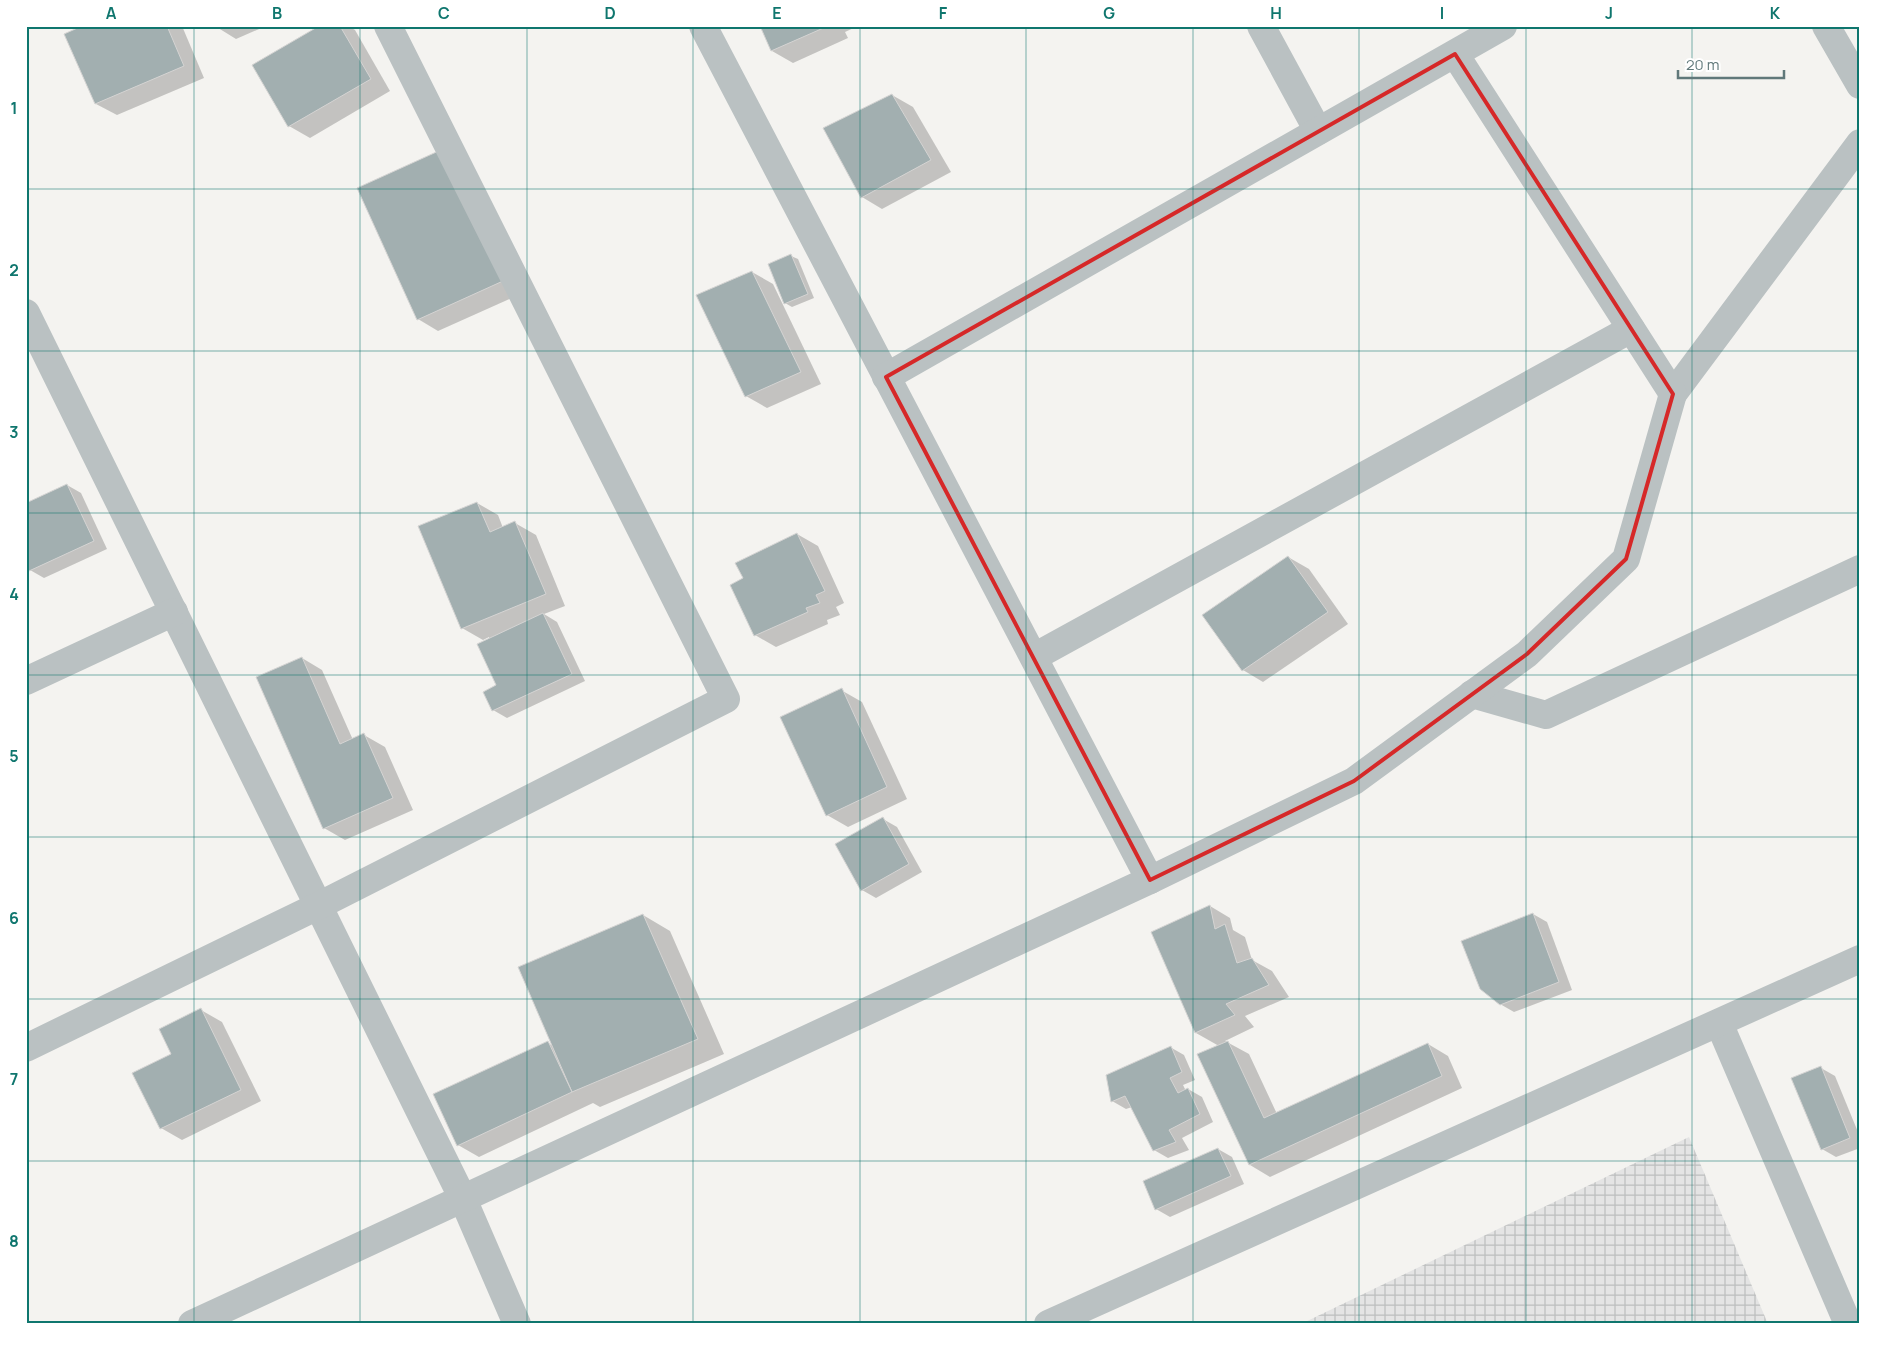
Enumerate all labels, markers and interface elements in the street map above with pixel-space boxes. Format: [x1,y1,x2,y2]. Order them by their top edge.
text: A [106,2,117,24]
text: B [272,2,282,24]
text: C [438,2,450,24]
text: D [604,2,616,24]
text: E [772,2,782,24]
text: F [939,2,948,24]
text: G [1103,2,1115,24]
text: H [1270,2,1282,24]
text: I [1440,2,1444,24]
text: J [1605,2,1613,24]
text: K [1770,2,1781,24]
scale bar [1678,48,1785,80]
text: 20 m [1686,54,1719,75]
text: 1 [10,97,18,119]
text: 2 [9,259,19,281]
text: 3 [9,421,19,443]
text: 4 [9,583,19,605]
text: 5 [9,745,19,767]
text: 6 [9,907,19,929]
text: 7 [10,1068,18,1090]
text: 8 [9,1230,19,1252]

